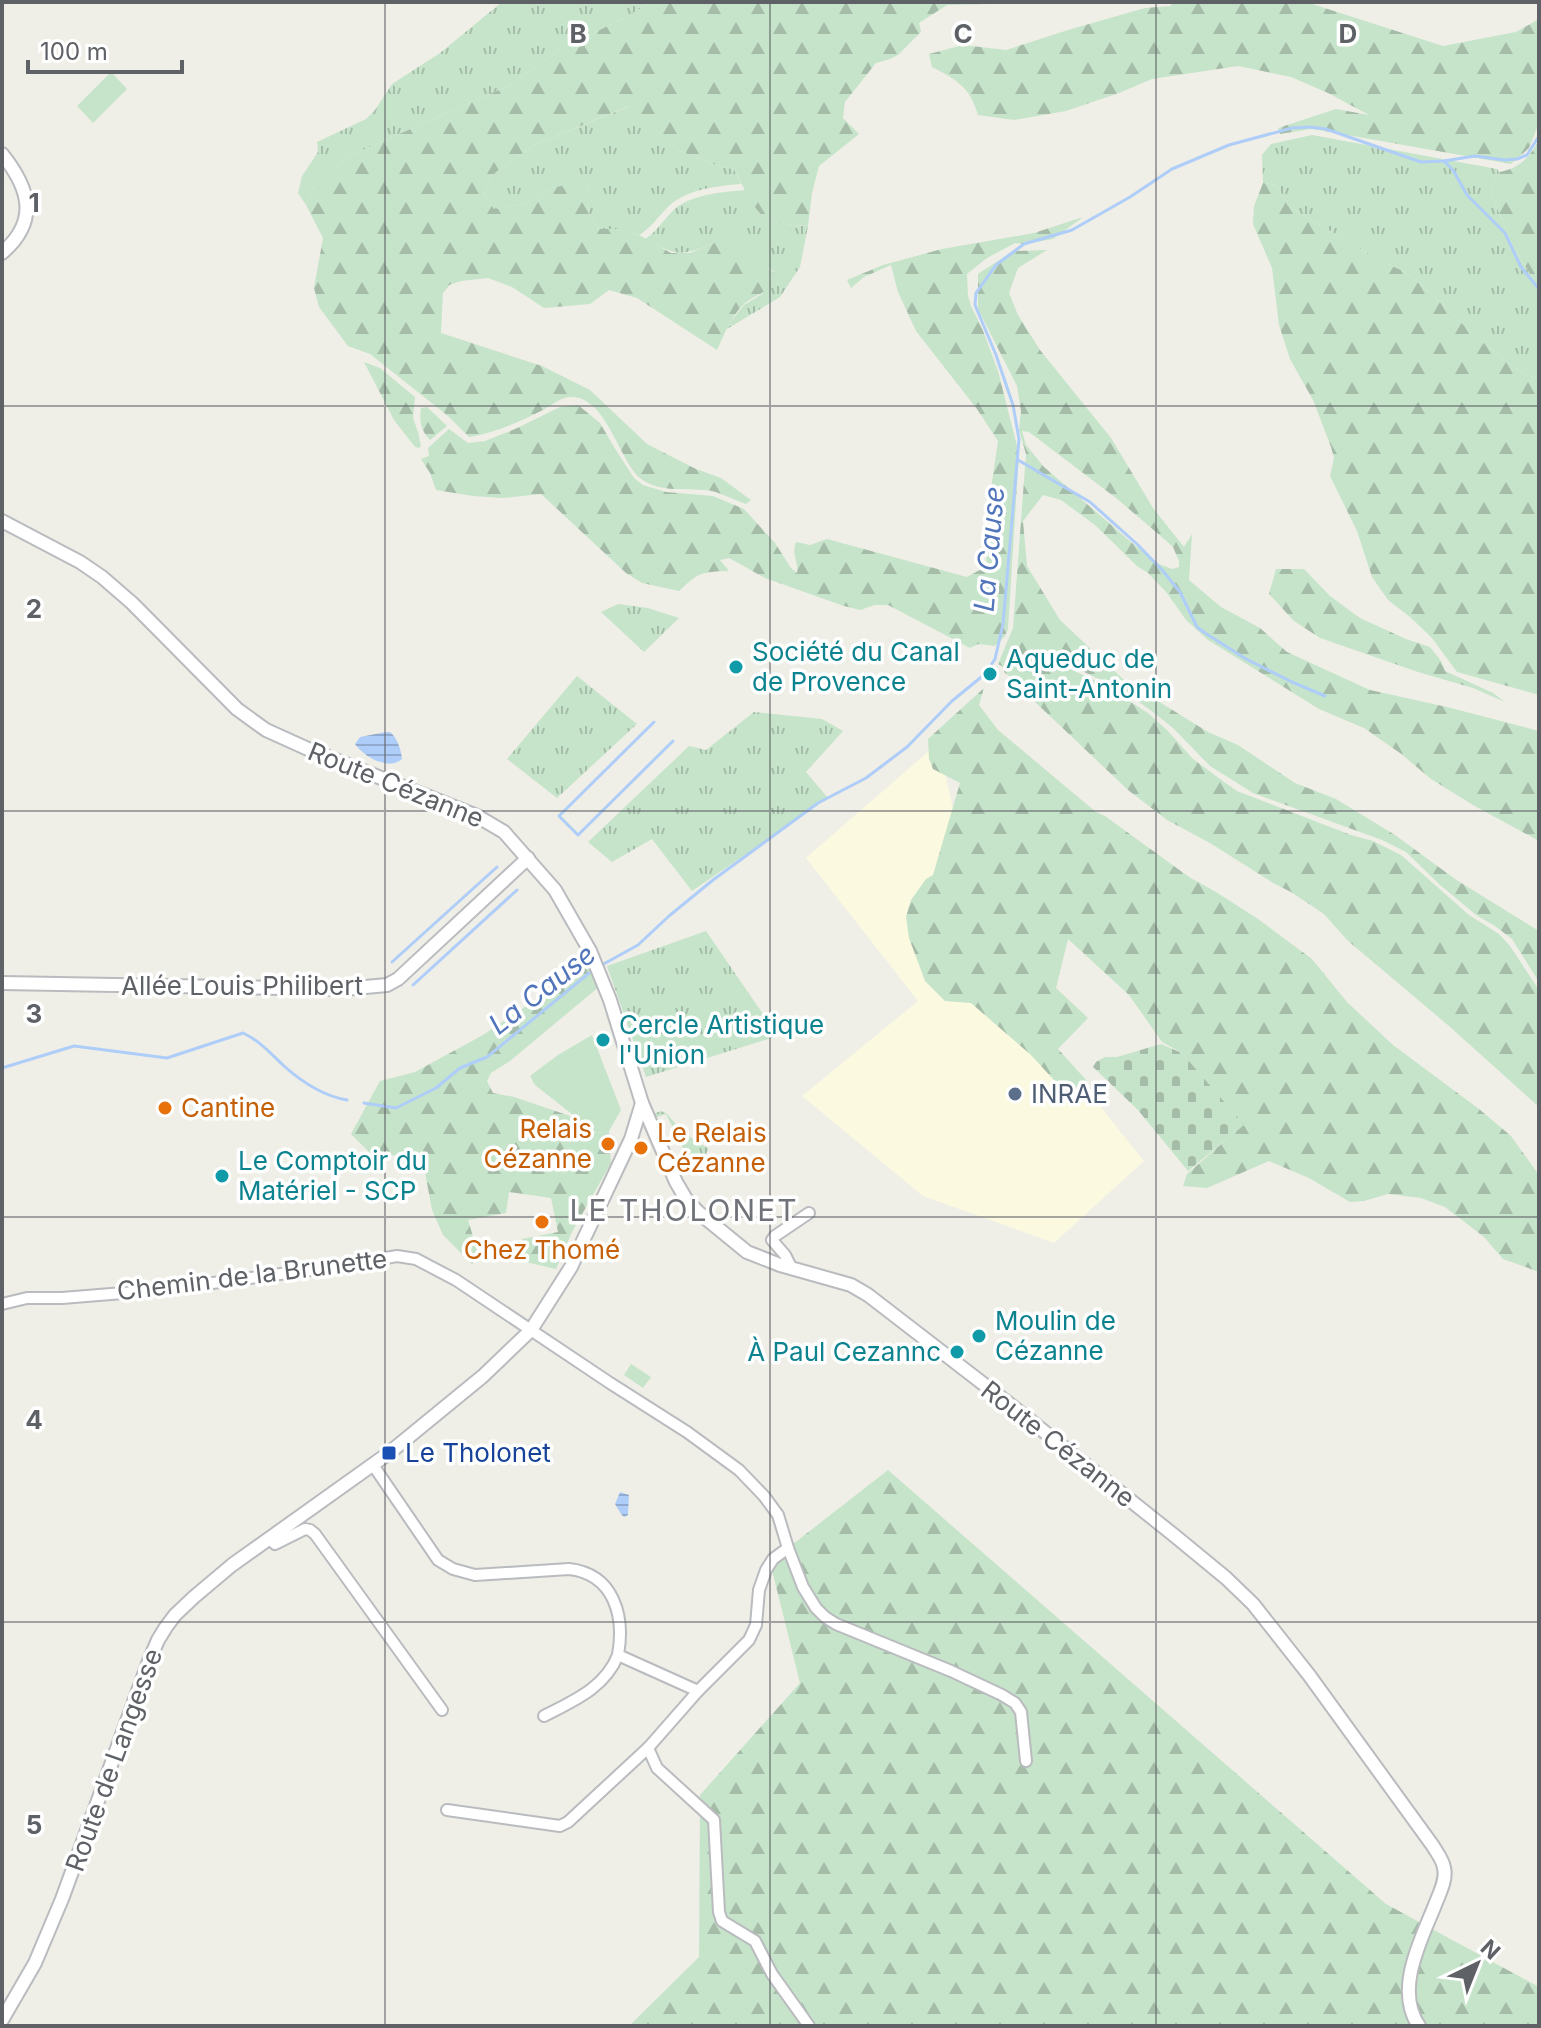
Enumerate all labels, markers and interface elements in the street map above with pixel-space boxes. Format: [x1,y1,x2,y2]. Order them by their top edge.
text: B [569,18,587,49]
text: C [953,18,973,49]
text: D [1339,18,1357,49]
scale bar [28,24,182,74]
text: 100 m [40,37,108,66]
text: 1 [28,187,40,218]
water label: La Cause [967,485,1011,613]
text: 2 [26,593,42,624]
place label: Société du Canal de Provence [752,636,960,697]
place label: Aqueduc de Saint-Antonin [1006,643,1172,704]
marker: Société du Canal de Provence [727,658,745,676]
marker: Aqueduc de Saint-Antonin [981,665,999,683]
street label: Route Cézanne [304,735,489,834]
water label: La Cause [482,937,602,1041]
street label: Allée Louis Philibert [121,970,363,1001]
text: 3 [26,998,42,1029]
place label: Cercle Artistique l'Union [619,1009,824,1070]
marker: Cercle Artistique l'Union [594,1031,612,1049]
place label: INRAE [1031,1078,1108,1109]
marker: INRAE [1006,1085,1024,1103]
place label: Cantine [181,1092,275,1123]
marker: Cantine [156,1099,174,1117]
place label: Relais Cézanne [483,1113,592,1174]
place label: Le Relais Cézanne [657,1117,767,1178]
marker: Relais Cézanne [599,1135,617,1153]
marker: Le Relais Cézanne [632,1139,650,1157]
place label: Le Comptoir du Matériel - SCP [238,1145,427,1206]
marker: Le Comptoir du Matériel - SCP [213,1167,231,1185]
district label: LE THOLONET [569,1192,799,1228]
marker: Chez Thomé [533,1213,551,1231]
place label: Chez Thomé [464,1234,620,1265]
street label: Chemin de la Brunette [115,1243,389,1306]
place label: Moulin de Cézanne [995,1305,1116,1366]
marker: Moulin de Cézanne [970,1327,988,1345]
place label: À Paul Cezannc [747,1336,941,1367]
marker: À Paul Cezannc [948,1343,966,1361]
street label: Route Cézanne [975,1374,1141,1513]
text: 4 [25,1404,43,1435]
place label: Le Tholonet [405,1437,551,1468]
marker: Le Tholonet [380,1444,398,1462]
street label: Route de Langesse [59,1644,168,1875]
text: 5 [26,1809,42,1840]
north arrow [1437,1924,1517,2004]
text: N [1476,1934,1506,1965]

